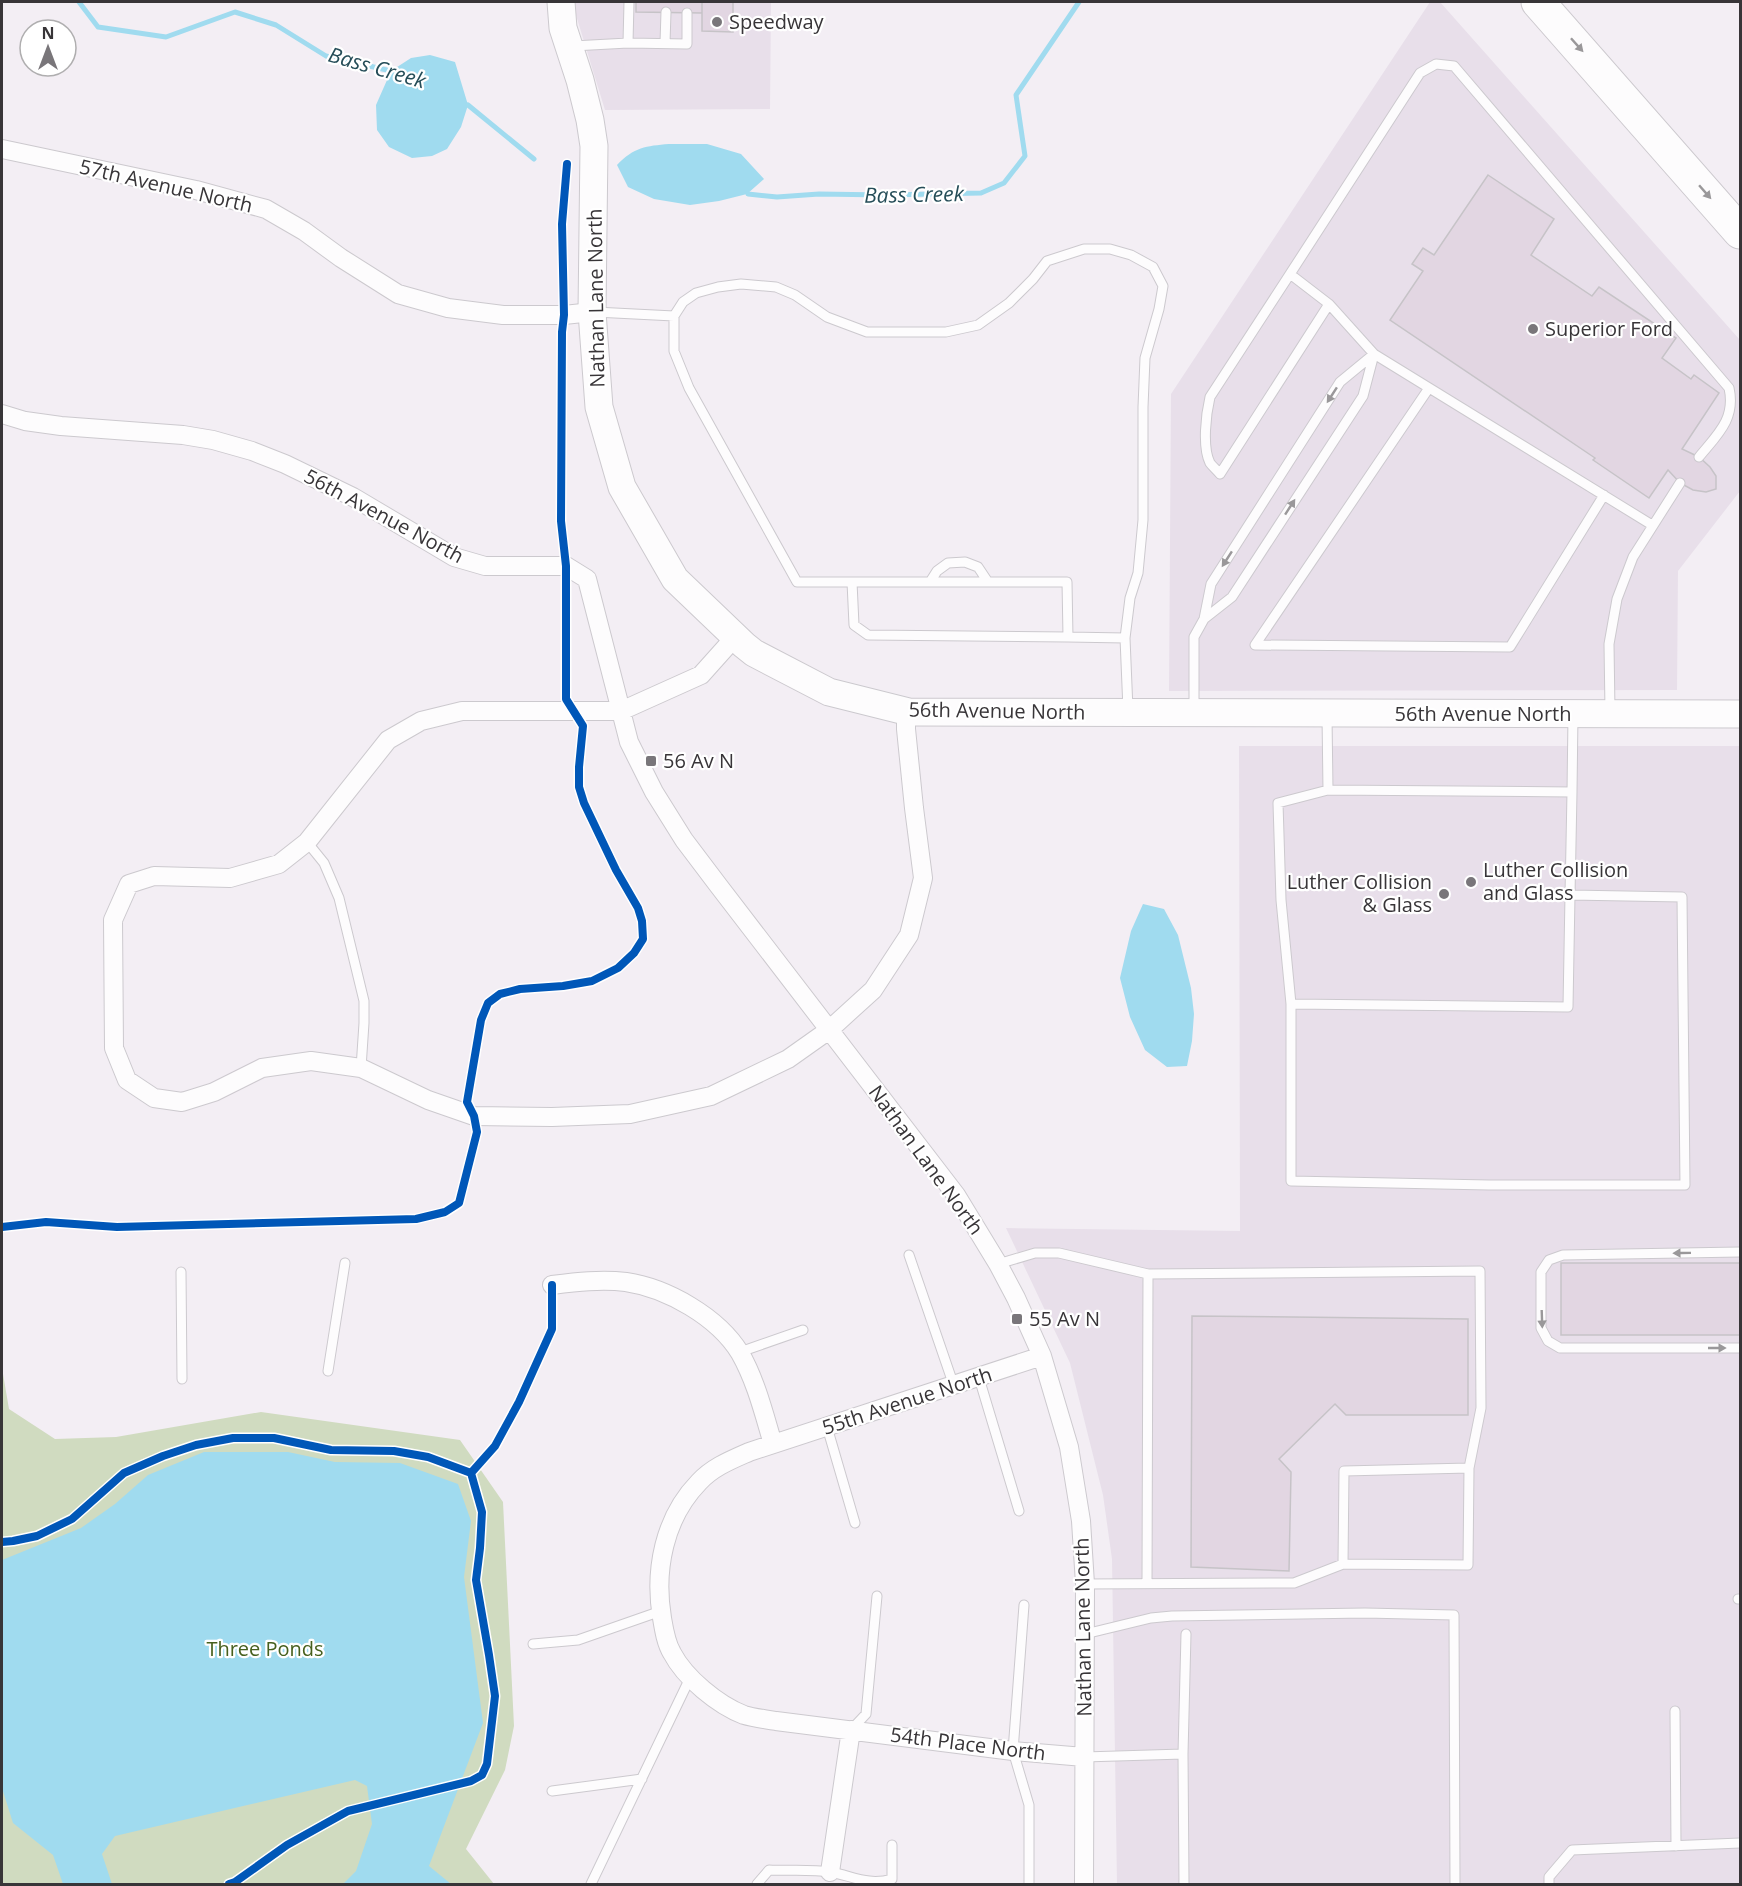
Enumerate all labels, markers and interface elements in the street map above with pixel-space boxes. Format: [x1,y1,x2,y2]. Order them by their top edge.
place label: Speedway [729,8,825,35]
marker: Speedway [710,15,724,29]
north arrow [18,18,78,78]
text: N [41,22,55,44]
one-way arrow [1570,37,1583,52]
water label: Bass Creek [325,40,430,94]
street label: 57th Avenue North [77,152,255,219]
water label: Bass Creek [864,179,965,209]
one-way arrow [1698,184,1712,199]
street label: Nathan Lane North [580,208,611,388]
place label: Superior Ford [1545,315,1673,342]
marker: Superior Ford [1526,322,1540,336]
one-way arrow [1327,387,1338,403]
street label: 56th Avenue North [300,462,469,569]
one-way arrow [1284,499,1295,515]
one-way arrow [1221,551,1232,567]
street label: 56th Avenue North [908,695,1086,726]
street label: 56th Avenue North [1395,700,1571,727]
place label: 56 Av N [663,747,734,774]
marker: 56 Av N [644,754,658,768]
place label: Luther Collision and Glass [1483,856,1628,906]
place label: Luther Collision & Glass [1287,868,1432,918]
marker: Luther Collision and Glass [1464,875,1478,889]
marker: Luther Collision & Glass [1437,887,1451,901]
street label: Nathan Lane North [863,1079,990,1240]
one-way arrow [1673,1249,1692,1258]
place label: 55 Av N [1029,1305,1100,1332]
one-way arrow [1537,1309,1546,1328]
marker: 55 Av N [1010,1312,1024,1326]
one-way arrow [1707,1343,1726,1353]
street label: 55th Avenue North [819,1360,995,1441]
street label: Nathan Lane North [1067,1537,1098,1717]
park label: Three Ponds [206,1635,324,1662]
street label: 54th Place North [889,1721,1047,1766]

